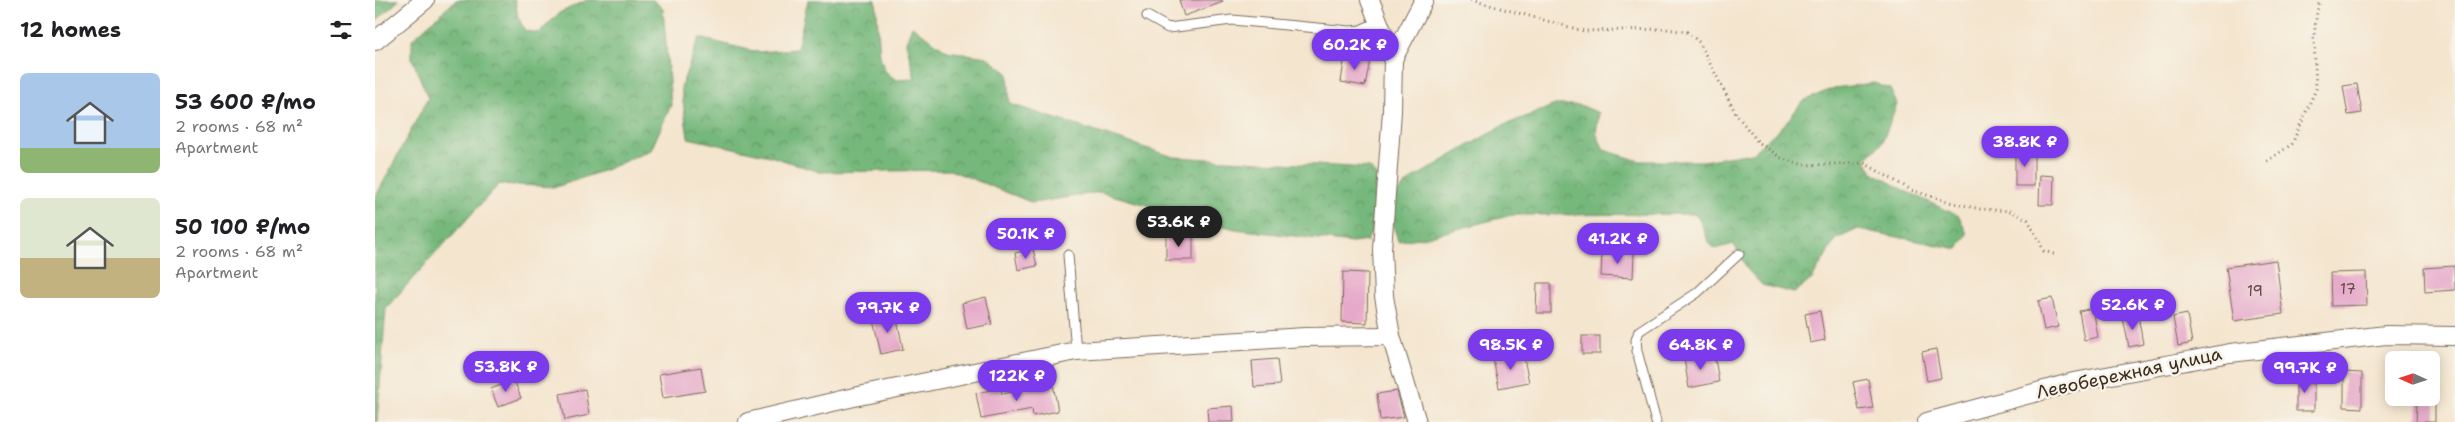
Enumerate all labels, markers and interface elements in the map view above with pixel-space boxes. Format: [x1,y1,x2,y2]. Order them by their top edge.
text: 12 homes [20,16,121,44]
icon: filters [327,16,355,44]
pin: 60.2K ₽ [1309,28,1401,71]
text: 60.2K ₽ [1323,34,1387,55]
text: 53 600 ₽/mo [175,88,316,116]
icon: home [60,93,120,153]
text: 2 rooms · 68 m² [175,116,303,137]
pin: 38.8K ₽ [1979,126,2071,168]
text: 38.8K ₽ [1993,131,2057,152]
text: Apartment [175,137,258,158]
pin: 53.6K ₽ [1133,206,1225,248]
text: 53.6K ₽ [1147,211,1211,232]
text: 50 100 ₽/mo [175,213,310,241]
icon: home [60,218,120,278]
pin: 50.1K ₽ [980,218,1072,260]
pin: 41.2K ₽ [1572,222,1664,265]
text: 50.1K ₽ [997,223,1055,244]
text: 41.2K ₽ [1588,228,1648,249]
text: 2 rooms · 68 m² [175,241,303,262]
text: Apartment [175,262,258,283]
house number: 17 [2340,279,2356,299]
house number: 19 [2247,281,2263,301]
pin: 52.6K ₽ [2087,288,2179,331]
pin: 79.7K ₽ [842,292,934,334]
text: 52.6K ₽ [2101,294,2165,315]
text: 79.7K ₽ [856,297,920,318]
pin: 98.5K ₽ [1465,328,1557,371]
pin: 64.8K ₽ [1655,328,1747,371]
text: 98.5K ₽ [1479,334,1543,355]
text: 64.8K ₽ [1669,334,1733,355]
street label: Левобережная улица [2034,342,2224,404]
pin: 53.8K ₽ [460,350,552,393]
north arrow [2385,351,2440,406]
map controls [2385,351,2440,406]
pin: 99.7K ₽ [2259,352,2351,394]
text: 53.8K ₽ [474,356,538,377]
text: 99.7K ₽ [2273,357,2337,378]
pin: 122K ₽ [976,360,1058,402]
text: 122K ₽ [989,365,1045,386]

